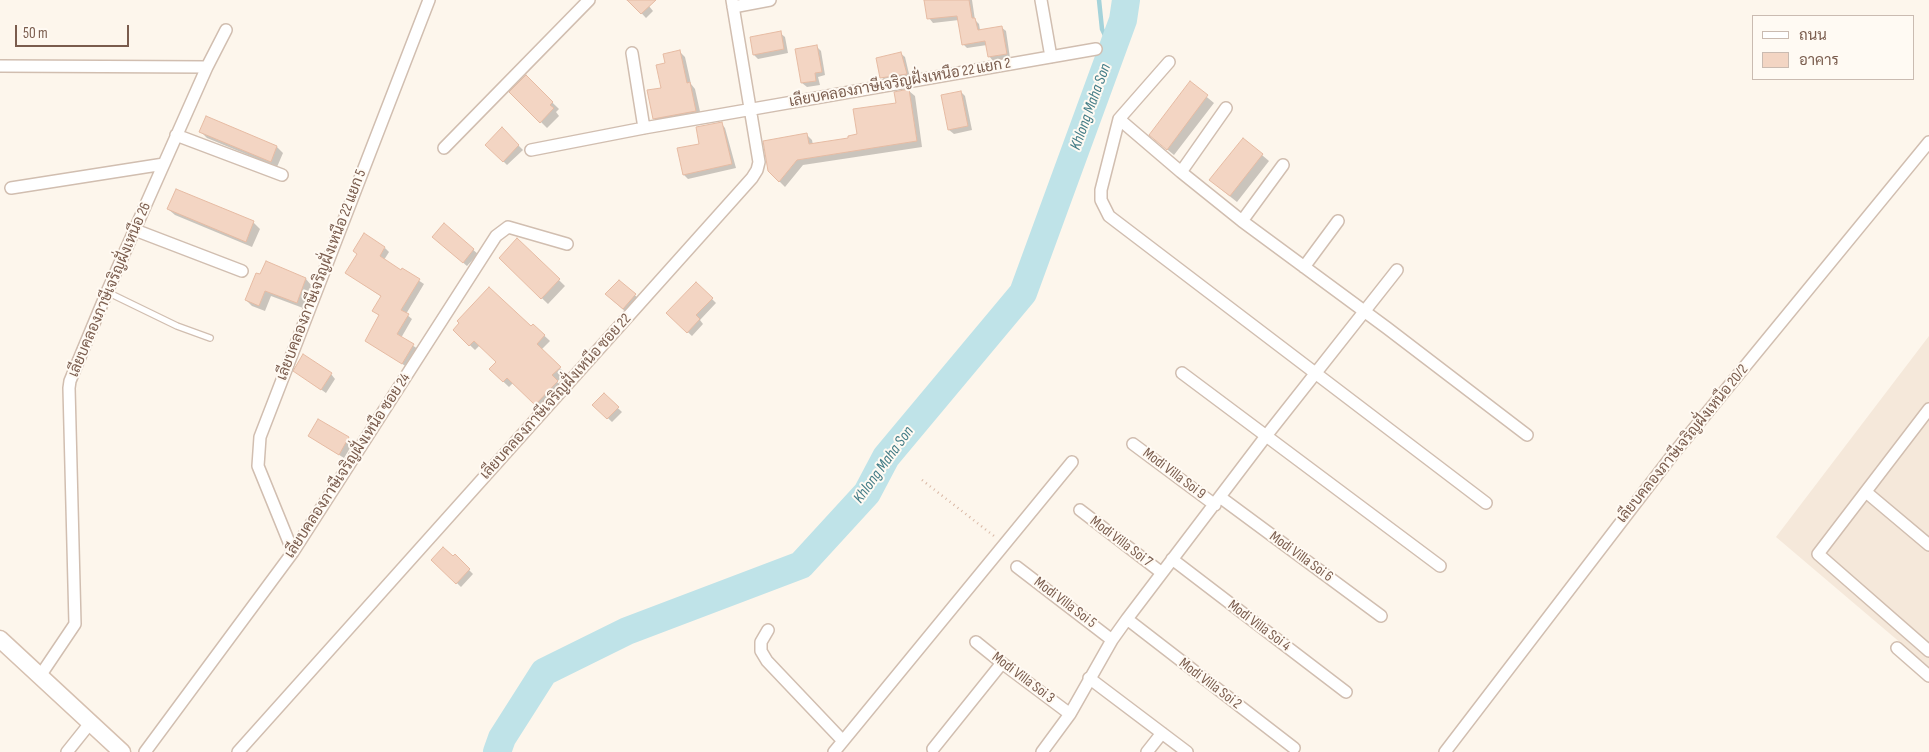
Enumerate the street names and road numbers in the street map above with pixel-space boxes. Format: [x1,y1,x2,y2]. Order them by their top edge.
street label: เลียบคลองภาษีเจริญฝั่งเหนือ 22 แยก 2 [788,55,1012,111]
street label: เลียบคลองภาษีเจริญฝั่งเหนือ 22 แยก 5 [273,167,371,383]
street label: เลียบคลองภาษีเจริญฝั่งเหนือ 26 [65,200,155,380]
street label: เลียบคลองภาษีเจริญฝั่งเหนือ ซอย 22 [477,310,635,484]
street label: เลียบคลองภาษีเจริญฝั่งเหนือ 20/2 [1613,361,1753,527]
street label: เลียบคลองภาษีเจริญฝั่งเหนือ ซอย 24 [281,370,415,562]
street label: Modi Villa Soi 9 [1139,444,1209,504]
street label: Modi Villa Soi 7 [1086,513,1156,571]
street label: Modi Villa Soi 6 [1266,528,1336,586]
street label: Modi Villa Soi 5 [1030,574,1100,632]
street label: Modi Villa Soi 4 [1224,597,1294,655]
street label: Modi Villa Soi 3 [988,649,1058,707]
street label: Modi Villa Soi 2 [1175,655,1245,713]

